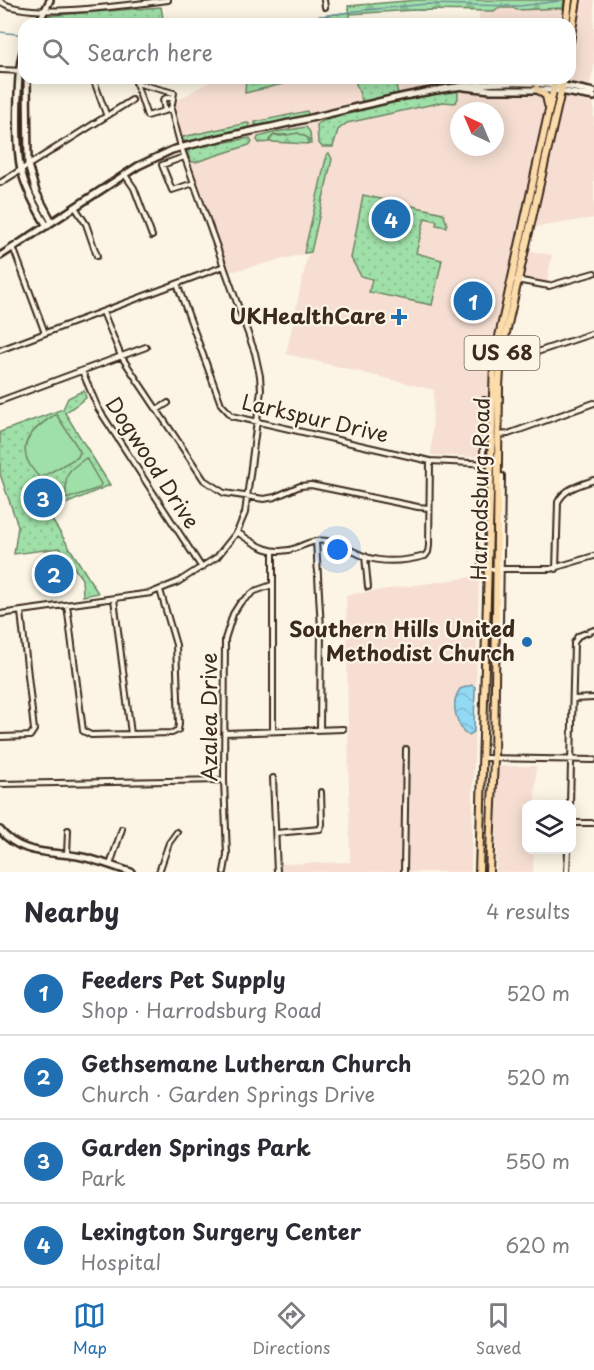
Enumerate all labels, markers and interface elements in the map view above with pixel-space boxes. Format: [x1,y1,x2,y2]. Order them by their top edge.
search box [18,18,576,84]
icon: search [39,35,72,68]
text: Search here [87,35,213,68]
north arrow [450,102,504,156]
pin: 4 [372,196,410,242]
pin: 1 [454,278,492,324]
place label: UKHealthCare [230,299,386,331]
marker: UKHealthCare [390,308,408,326]
road number: US 68 [464,336,540,370]
street label: Larkspur Drive [239,385,392,450]
street label: Dogwood Drive [99,390,208,534]
street label: Harrodsburg Road [461,397,497,581]
pin: 3 [24,476,63,520]
your location [323,535,352,564]
pin: 2 [34,552,74,596]
place label: Southern Hills United Methodist Church [289,612,515,668]
marker: Southern Hills United Methodist Church [520,635,534,649]
street label: Azalea Drive [192,653,224,781]
map controls [522,800,576,854]
button: layers [522,800,576,854]
text: Nearby [24,892,119,931]
text: 4 results [486,896,570,926]
text: Feeders Pet Supply [81,962,285,995]
text: 1 [39,978,48,1008]
text: 520 m [506,978,570,1008]
text: Shop · Harrodsburg Road [81,995,322,1025]
text: Gethsemane Lutheran Church [81,1046,412,1079]
text: 2 [36,1062,51,1092]
text: 520 m [506,1062,570,1092]
text: Church · Garden Springs Drive [81,1079,375,1109]
text: Garden Springs Park [81,1130,311,1163]
text: 3 [37,1146,50,1176]
text: 550 m [505,1146,570,1176]
text: Park [81,1163,126,1193]
text: Lexington Surgery Center [81,1214,361,1247]
text: 4 [37,1230,50,1260]
text: 620 m [506,1230,570,1260]
text: Hospital [81,1247,161,1277]
tab: Map [73,1299,107,1359]
tab: Directions [252,1299,330,1359]
tab: Saved [476,1299,521,1359]

